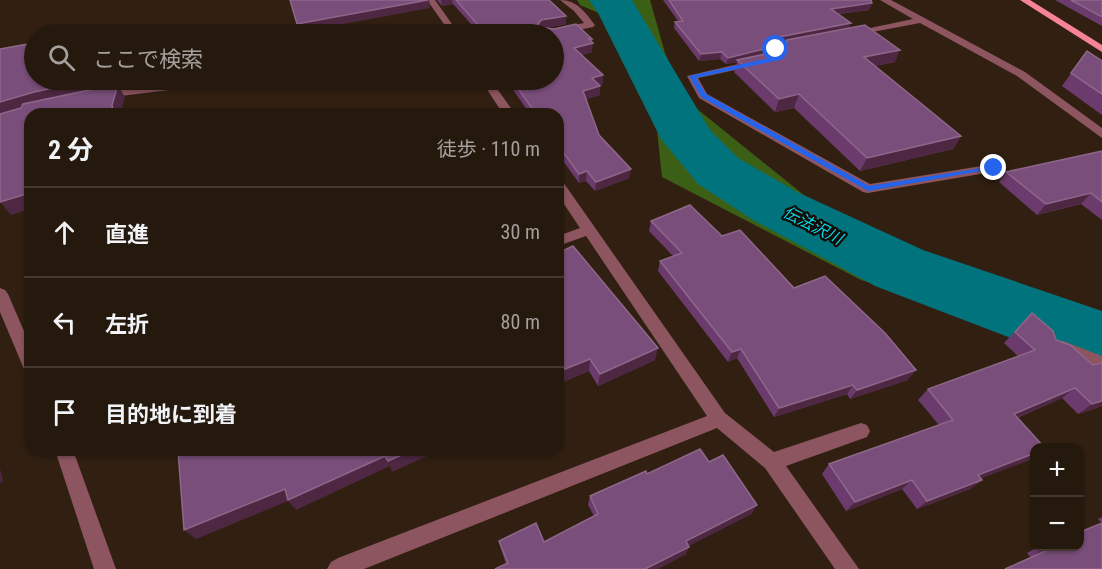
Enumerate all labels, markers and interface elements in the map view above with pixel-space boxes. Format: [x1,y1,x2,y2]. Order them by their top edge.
search box [24,24,564,90]
route start [762,35,788,61]
icon: search [45,41,78,74]
text: ここで検索 [93,47,203,72]
text: 2 分 [48,135,93,165]
text: 徒歩 · 110 m [437,137,540,161]
route end [980,154,1006,180]
water label: 伝法沢川 [780,202,847,249]
icon: ahead [48,216,81,249]
text: 30 m [501,220,540,244]
text: 直進 [105,222,149,247]
icon: left [48,306,81,339]
text: 80 m [501,310,540,334]
text: 左折 [105,312,149,337]
icon: arrive [48,396,81,429]
text: 目的地に到着 [105,402,237,427]
map controls [1030,443,1084,551]
button: + [1030,443,1084,497]
button: − [1030,497,1084,551]

